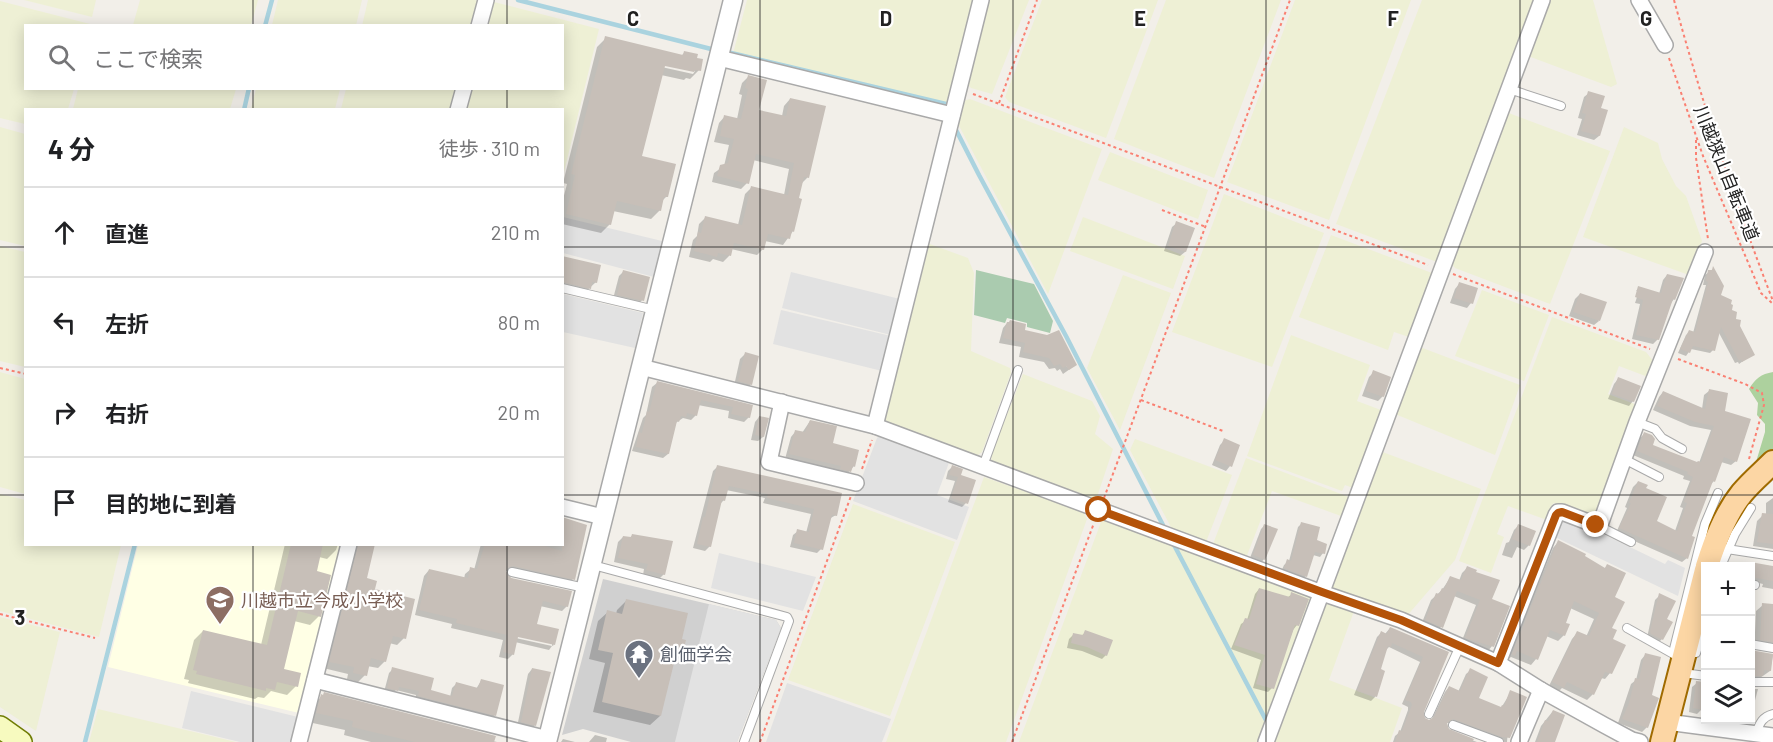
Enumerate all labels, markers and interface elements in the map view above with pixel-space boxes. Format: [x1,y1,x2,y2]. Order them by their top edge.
text: C [627,6,639,30]
text: D [880,6,892,30]
text: E [1134,6,1146,30]
text: F [1387,6,1399,30]
text: G [1640,6,1652,30]
search box [24,24,564,90]
icon: search [45,41,78,74]
text: ここで検索 [93,45,203,71]
street label: 川越狭山自転車道 [1690,102,1764,244]
text: 4 分 [48,133,95,164]
text: 徒歩 · 310 m [439,136,540,160]
icon: ahead [48,216,81,249]
text: 直進 [105,220,149,246]
text: 210 m [491,220,540,244]
icon: left [48,306,81,339]
text: 左折 [105,310,149,336]
text: 80 m [498,310,540,334]
icon: right [48,396,81,429]
text: 右折 [105,400,149,426]
text: 20 m [497,400,540,424]
icon: arrive [48,486,81,519]
text: 目的地に到着 [105,490,237,516]
route start [1085,496,1111,522]
route end [1582,511,1608,537]
map controls [1701,562,1755,724]
button: + [1701,562,1755,616]
school or university icon: 川越市立今成小学校 [204,584,236,626]
place label: 川越市立今成小学校 [241,589,403,611]
text: 3 [15,605,25,629]
button: − [1701,616,1755,670]
temple icon: 創価学会 [623,638,655,680]
place label: 創価学会 [660,643,732,665]
button: layers [1701,670,1755,724]

